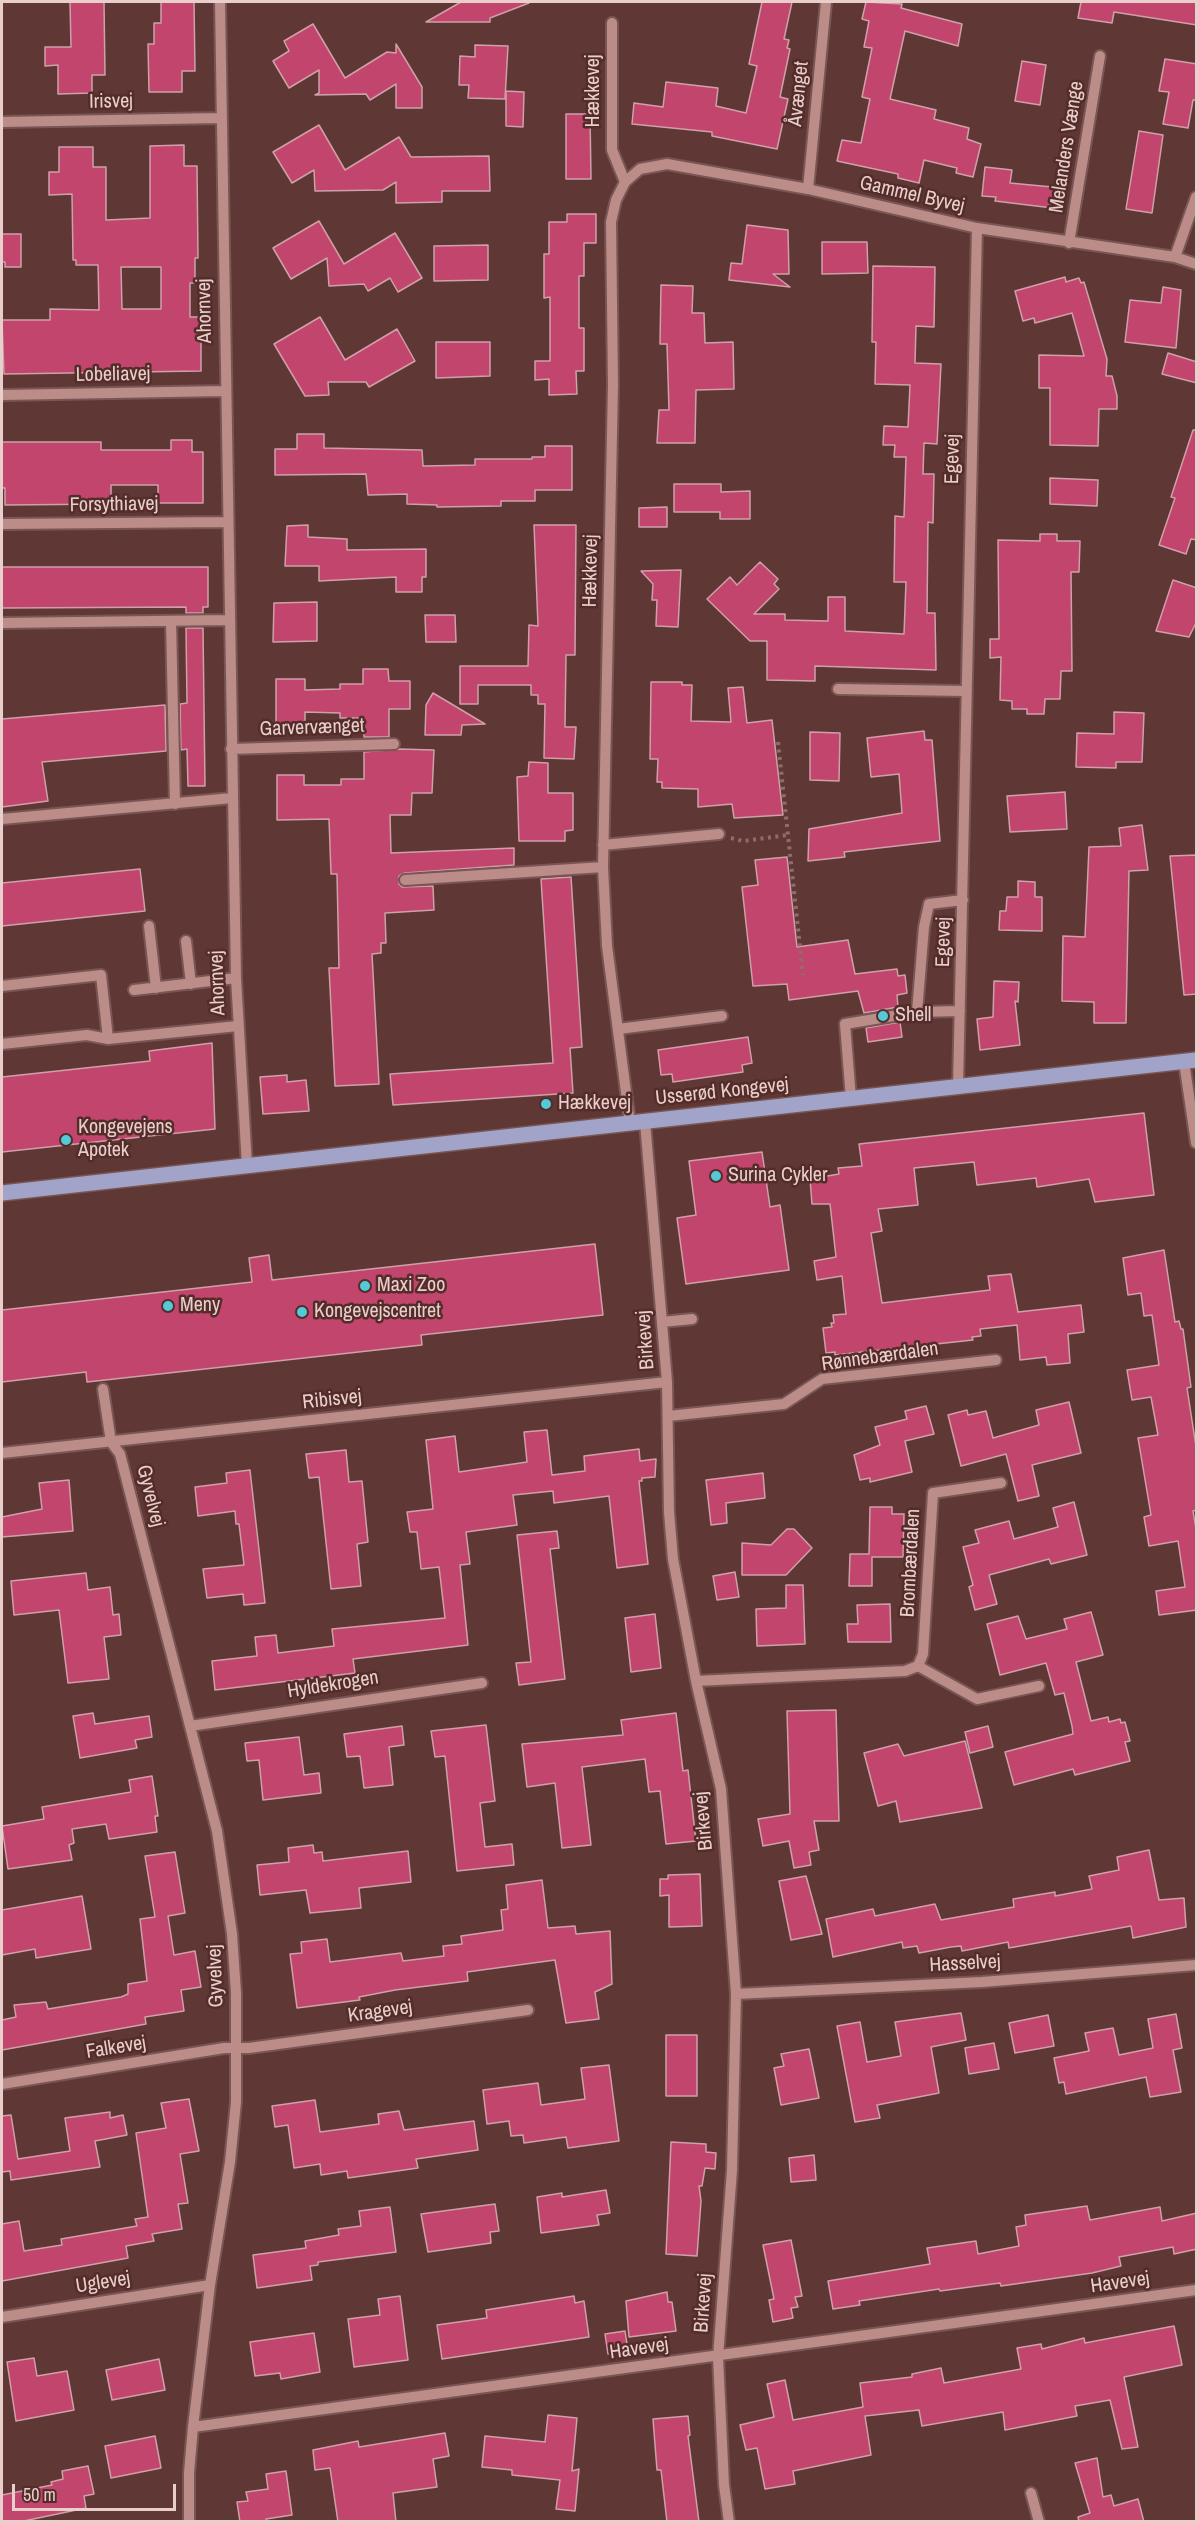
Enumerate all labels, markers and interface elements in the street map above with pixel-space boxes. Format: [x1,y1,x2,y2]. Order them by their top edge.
street label: Hækkevej [582,55,606,127]
street label: Åvænget [784,60,814,128]
street label: Melanders Vænge [1045,80,1089,214]
street label: Irisvej [89,90,133,114]
street label: Gammel Byvej [857,171,967,219]
street label: Ahornvej [192,278,218,344]
street label: Lobeliavej [75,362,151,388]
street label: Egevej [941,434,965,484]
street label: Forsythiavej [70,492,158,518]
street label: Hækkevej [578,534,604,608]
street label: Garvervænget [259,714,365,742]
street label: Egevej [932,917,956,967]
street label: Ahornvej [205,950,231,1016]
place label: Shell [895,1004,931,1028]
marker: Shell [876,1009,890,1023]
street label: Usserød Kongevej [654,1073,790,1111]
place label: Hækkevej [558,1092,631,1116]
marker: Hækkevej [539,1097,553,1111]
place label: Kongevejens Apotek [78,1116,173,1163]
marker: Kongevejens Apotek [59,1133,73,1147]
place label: Surina Cykler [728,1164,827,1188]
marker: Surina Cykler [709,1169,723,1183]
place label: Maxi Zoo [377,1274,445,1298]
marker: Maxi Zoo [358,1279,372,1293]
place label: Meny [180,1294,220,1318]
marker: Meny [161,1299,175,1313]
place label: Kongevejscentret [314,1300,441,1324]
marker: Kongevejscentret [295,1305,309,1319]
street label: Birkevej [632,1310,660,1370]
street label: Rønnebærdalen [820,1337,940,1377]
street label: Ribisvej [301,1385,363,1415]
street label: Gyvelvej [131,1463,169,1529]
street label: Brombærdalen [896,1508,926,1618]
street label: Hyldekrogen [286,1666,380,1704]
street label: Birkevej [689,1790,719,1852]
street label: Gyvelvej [203,1944,229,2008]
street label: Hasselvej [929,1950,1001,1978]
street label: Kragevej [346,1996,414,2028]
street label: Falkevej [84,2031,148,2065]
street label: Uglevej [74,2267,132,2299]
street label: Havevej [1089,2267,1151,2299]
street label: Birkevej [690,2273,718,2333]
street label: Havevej [608,2333,670,2365]
scale bar [15,2472,178,2510]
text: 50 m [23,2482,56,2507]

